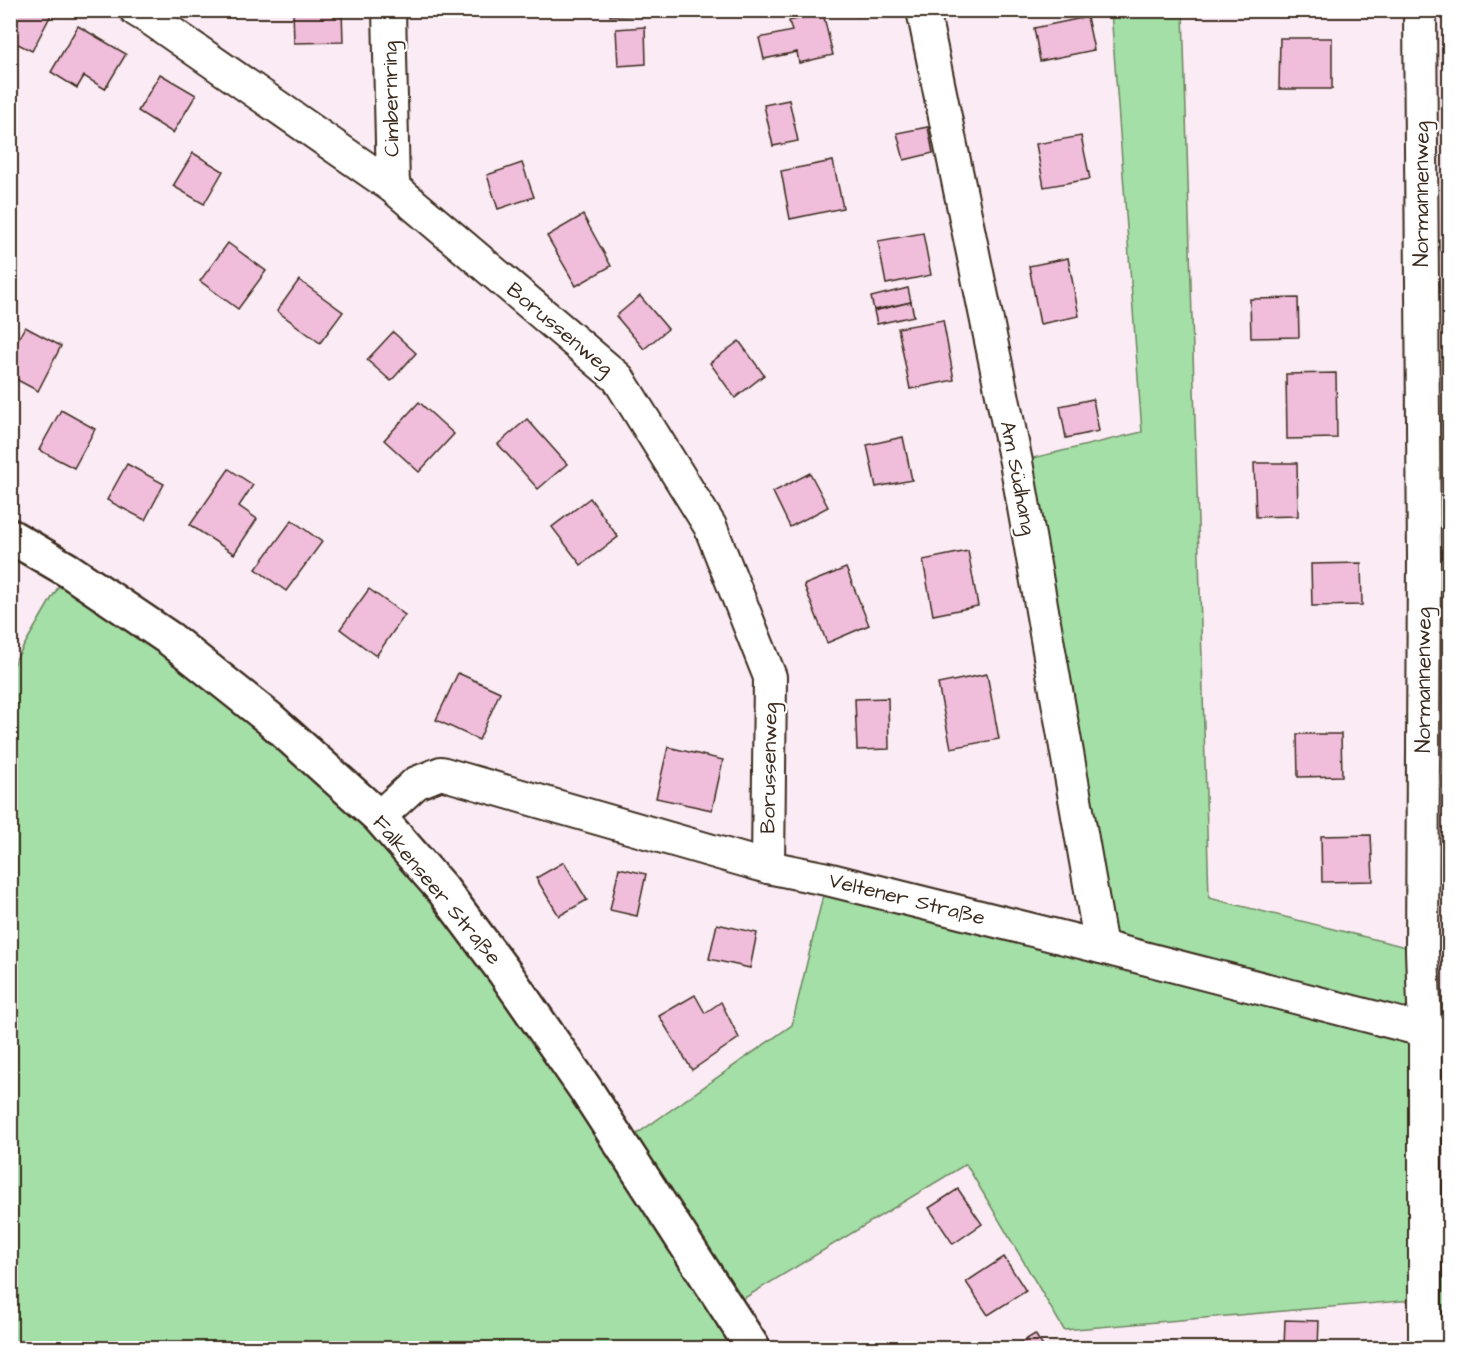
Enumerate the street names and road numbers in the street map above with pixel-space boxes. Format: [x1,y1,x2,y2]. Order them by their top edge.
street label: Cimbernring [375,41,409,157]
street label: Normannenweg [1407,121,1438,267]
street label: Borussenweg [499,276,620,384]
street label: Am Südhang [991,419,1043,538]
street label: Normannenweg [1409,607,1440,753]
street label: Borussenweg [753,702,787,834]
street label: Falkenseer Straße [366,809,508,971]
street label: Veltener Straße [826,866,988,932]

